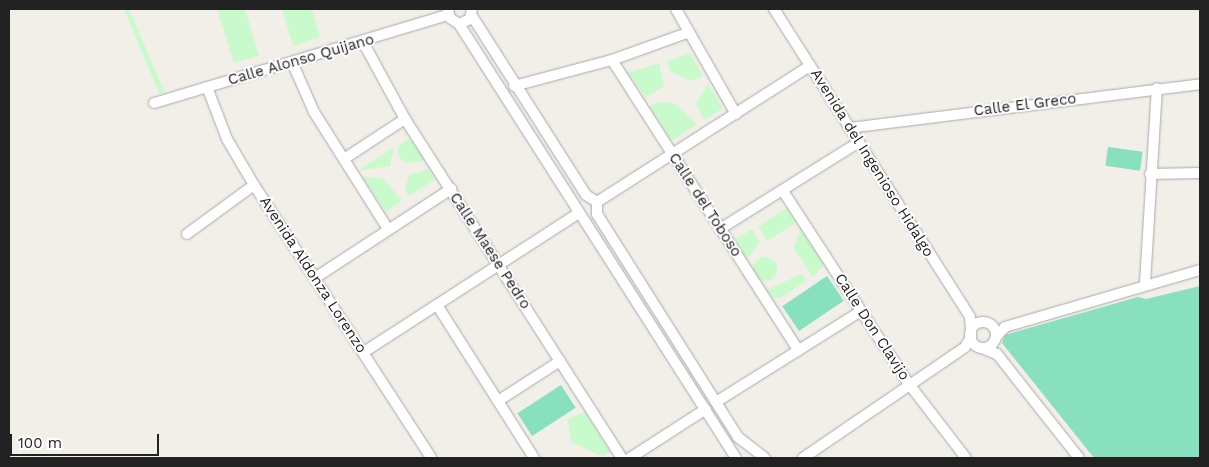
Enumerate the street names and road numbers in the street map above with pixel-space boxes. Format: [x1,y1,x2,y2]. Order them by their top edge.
street label: Calle Alonso Quijano [226,30,376,90]
street label: Avenida del Ingenioso Hidalgo [806,65,938,261]
street label: Calle El Greco [972,90,1078,120]
street label: Calle del Toboso [664,149,746,261]
street label: Calle Maese Pedro [446,189,534,313]
street label: Avenida Aldonza Lorenzo [255,193,371,357]
street label: Calle Don Clavijo [831,270,913,384]

